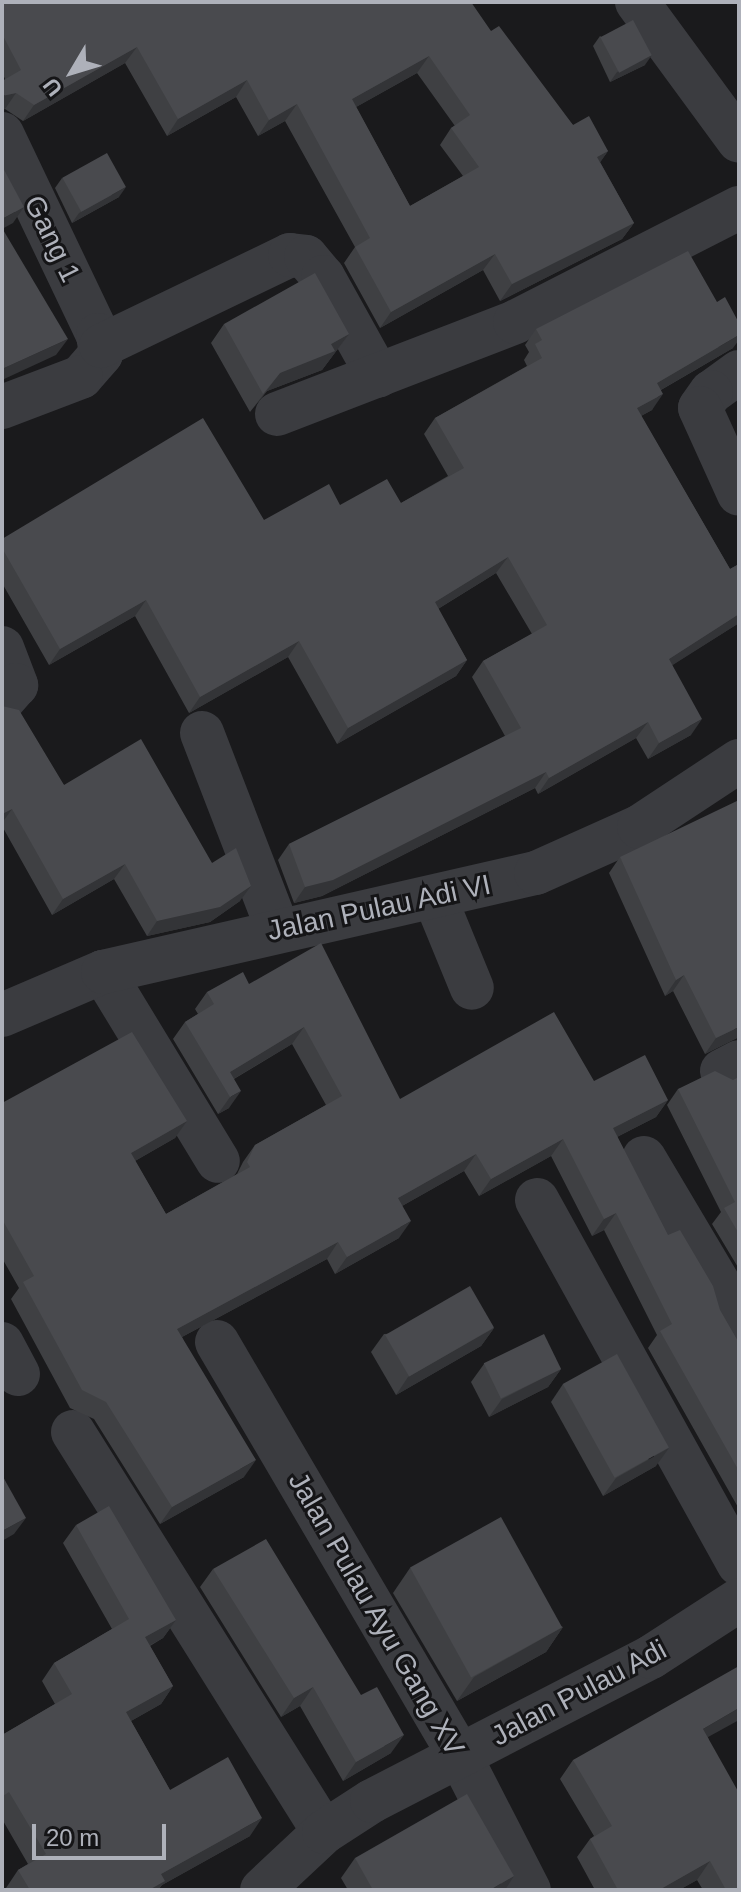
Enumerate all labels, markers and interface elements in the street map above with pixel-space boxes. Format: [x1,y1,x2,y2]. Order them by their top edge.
north arrow [32,32,112,112]
text: U [38,73,67,101]
street label: Gang 1 [17,190,87,288]
street label: Jalan Pulau Adi VI [264,868,494,948]
street label: Jalan Pulau Ayu Gang XV [281,1466,471,1762]
street label: Jalan Pulau Adi [485,1632,673,1754]
scale bar [36,1808,170,1858]
text: 20 m [46,1824,99,1851]

